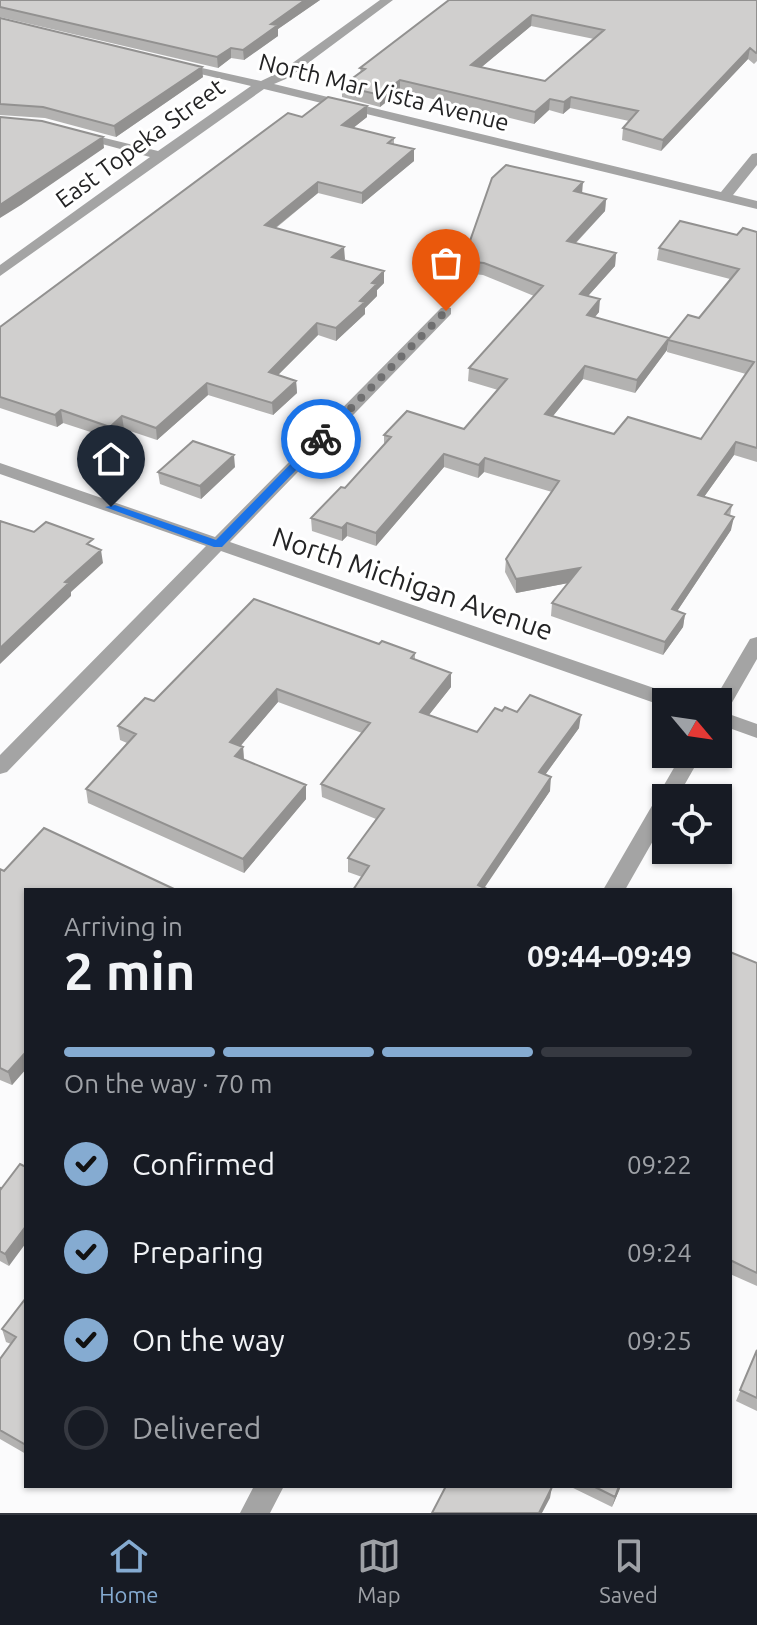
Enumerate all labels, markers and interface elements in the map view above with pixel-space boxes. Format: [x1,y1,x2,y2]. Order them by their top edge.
street label: North Mar Vista Avenue [256,48,512,136]
street label: East Topeka Street [51,73,230,213]
pin [412,229,480,311]
icon: bag [424,241,468,285]
courier [281,399,361,479]
icon: bike [299,417,343,461]
pin [77,425,145,507]
icon: home [89,437,133,481]
street label: North Michigan Avenue [269,520,557,646]
north arrow [652,688,732,768]
map controls [652,688,732,864]
button: locate [652,784,732,864]
text: Arriving in [64,912,183,941]
text: 09:44–09:49 [527,939,692,973]
text: 2 min [64,942,195,1000]
text: On the way · 70 m [64,1069,272,1098]
icon: check [64,1142,108,1186]
text: Confirmed [132,1147,275,1181]
text: 09:22 [627,1150,692,1179]
icon: check [64,1230,108,1274]
text: Preparing [132,1235,264,1269]
text: 09:24 [627,1238,692,1267]
icon: check [64,1318,108,1362]
text: On the way [132,1323,285,1357]
text: 09:25 [627,1326,692,1355]
text: Delivered [132,1411,261,1445]
tab: Home [99,1534,159,1607]
tab: Map [357,1534,401,1607]
tab: Saved [599,1534,658,1607]

